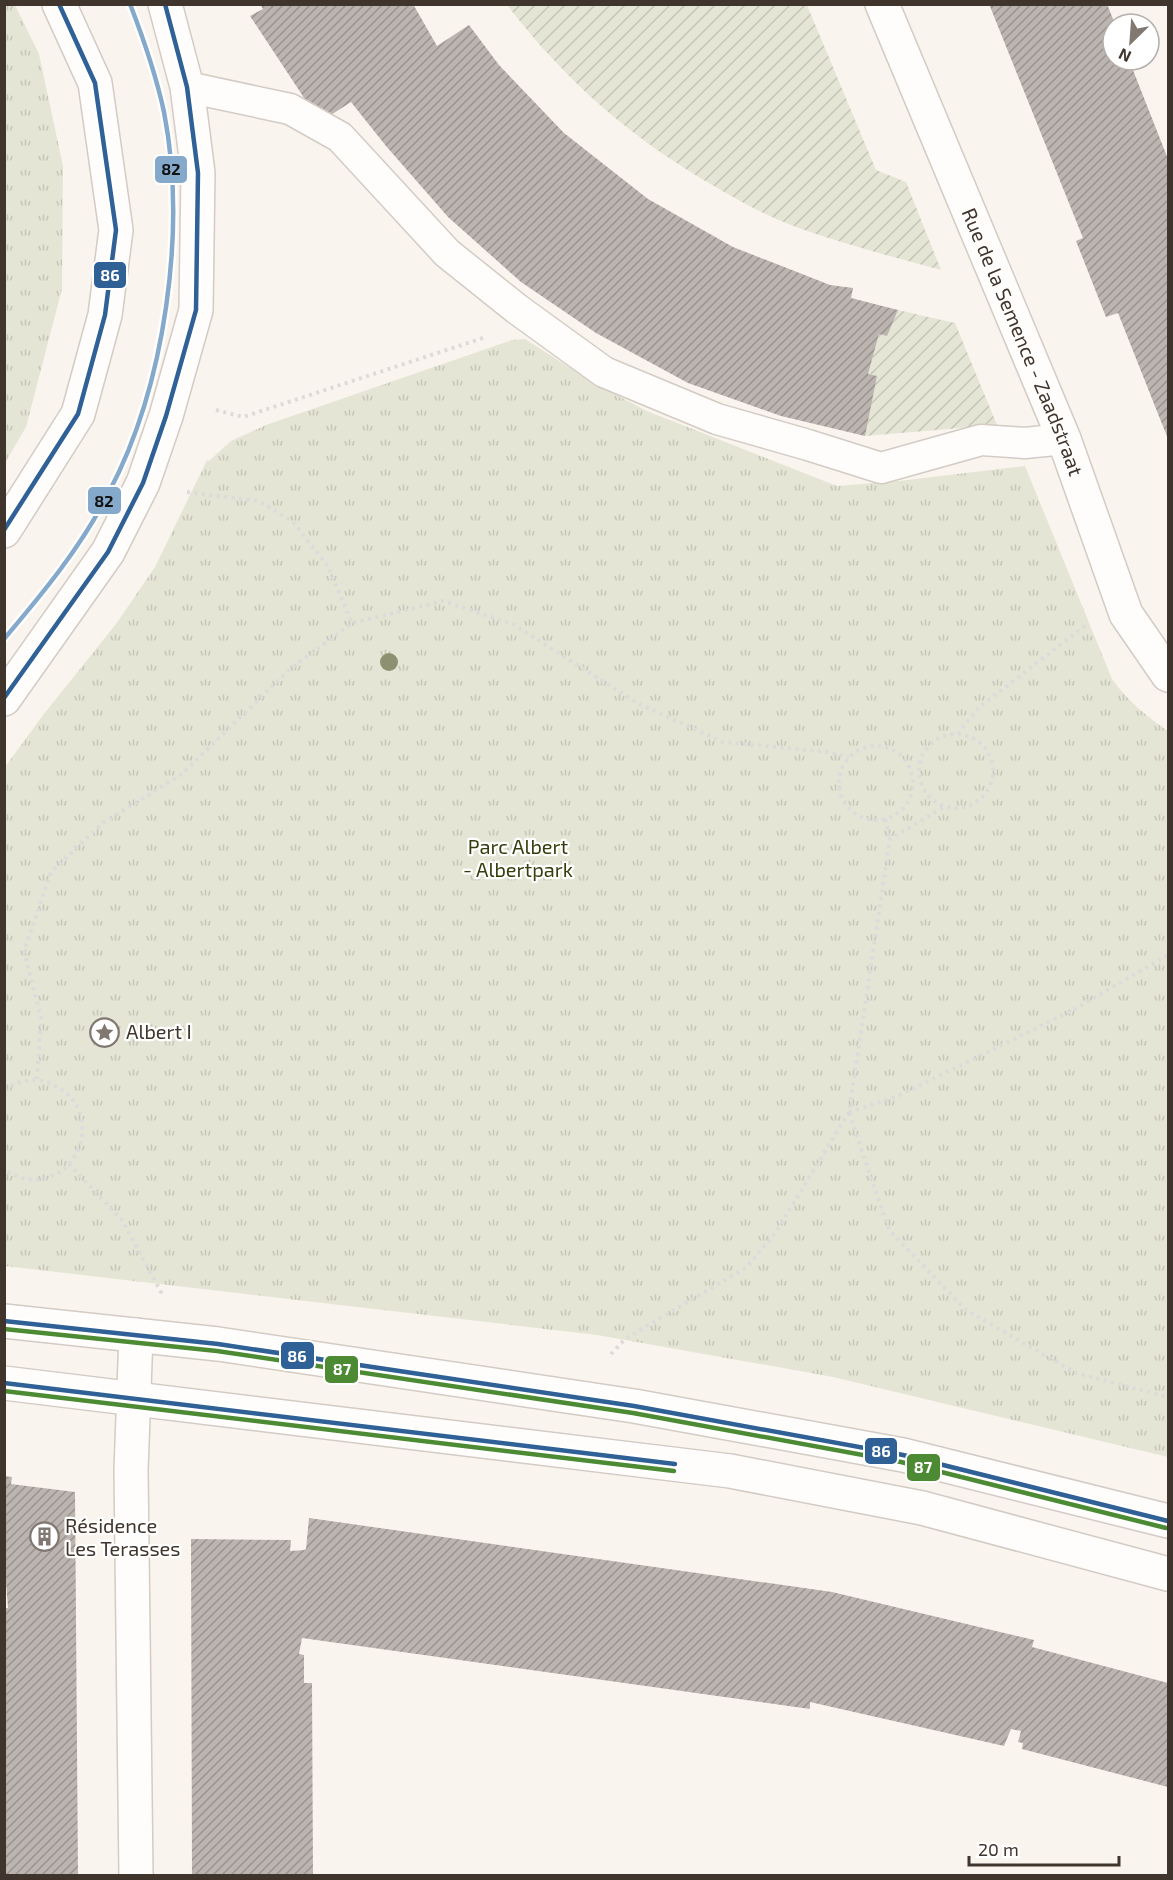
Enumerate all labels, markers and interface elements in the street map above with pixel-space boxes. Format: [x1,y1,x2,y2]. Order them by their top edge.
north arrow [1101,12,1161,72]
text: N [1115,45,1134,67]
line badge: 82 [154,155,188,184]
text: 82 [161,159,181,178]
street label: Rue de la Semence - Zaadstraat [958,204,1089,479]
line badge: 86 [93,261,127,289]
text: 86 [100,265,120,284]
line badge: 82 [87,486,122,515]
text: 82 [94,491,114,510]
park label: Parc Albert - Albertpark [463,834,573,881]
place icon: Albert I [89,1016,121,1048]
place label: Albert I [126,1019,192,1043]
line badge: 86 [280,1341,315,1370]
text: 86 [287,1346,307,1365]
line badge: 87 [324,1355,359,1384]
text: 87 [333,1359,352,1378]
line badge: 86 [864,1437,898,1465]
text: 86 [871,1441,891,1460]
line badge: 87 [906,1453,941,1482]
text: 87 [914,1457,933,1476]
place label: Résidence Les Terasses [65,1513,180,1560]
building icon: Résidence Les Terasses [28,1521,60,1553]
scale bar [969,1829,1119,1867]
text: 20 m [978,1838,1019,1860]

